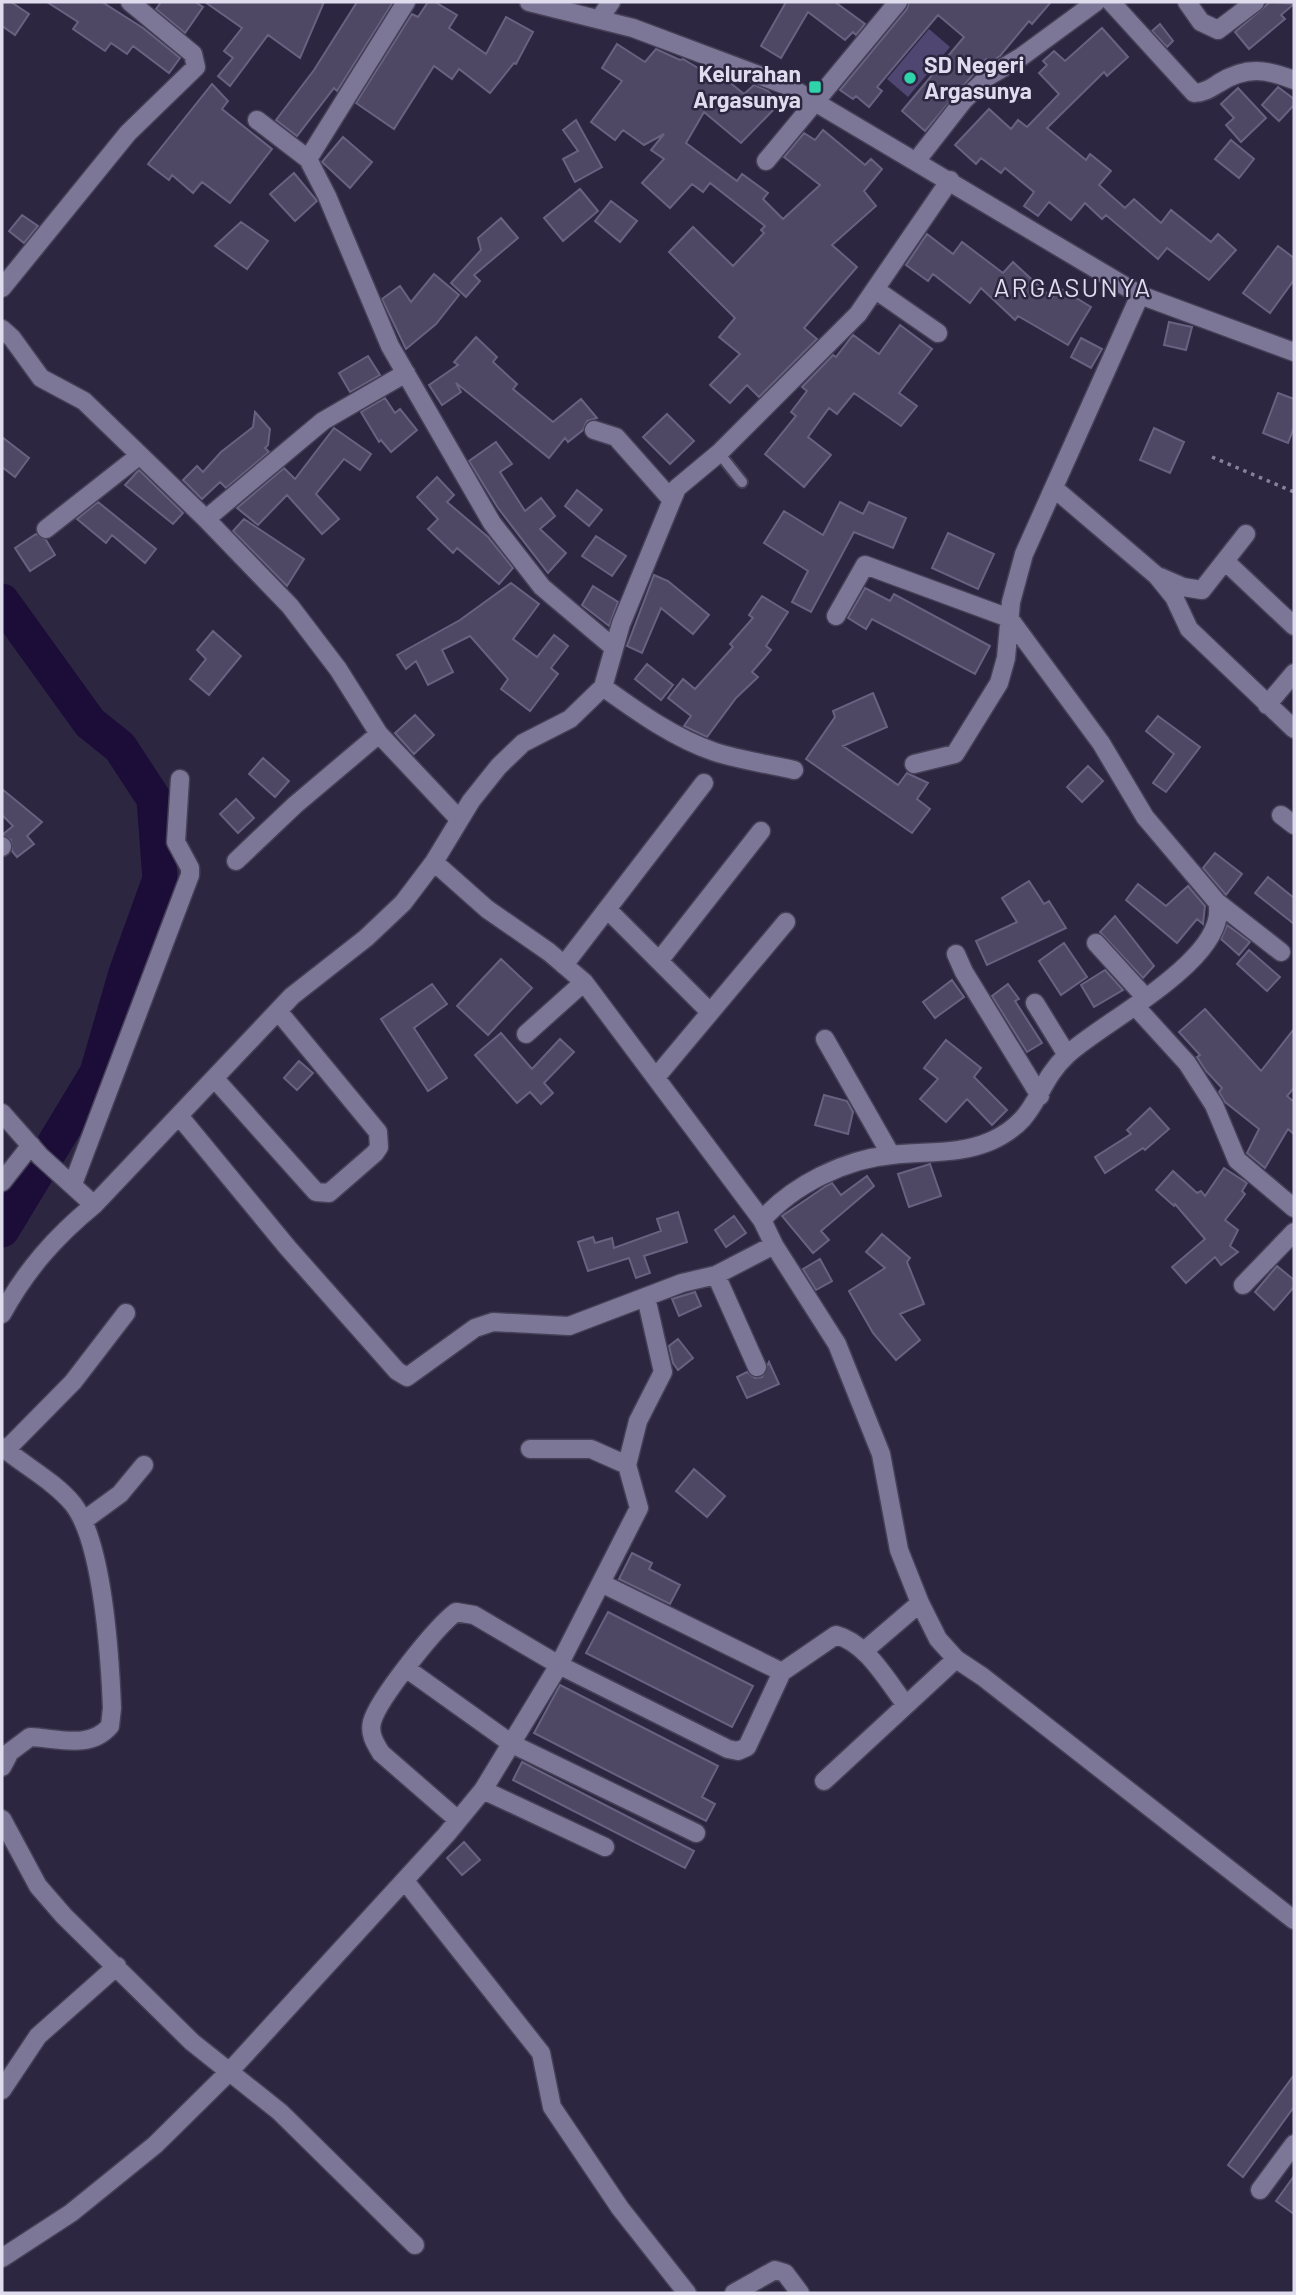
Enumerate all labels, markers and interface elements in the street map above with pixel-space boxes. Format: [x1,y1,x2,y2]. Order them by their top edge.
place label: SD Negeri Argasunya [924,50,1032,104]
place label: Kelurahan Argasunya [693,59,801,113]
marker: SD Negeri Argasunya [902,70,918,86]
marker: Kelurahan Argasunya [807,79,823,95]
district label: ARGASUNYA [994,271,1152,302]

